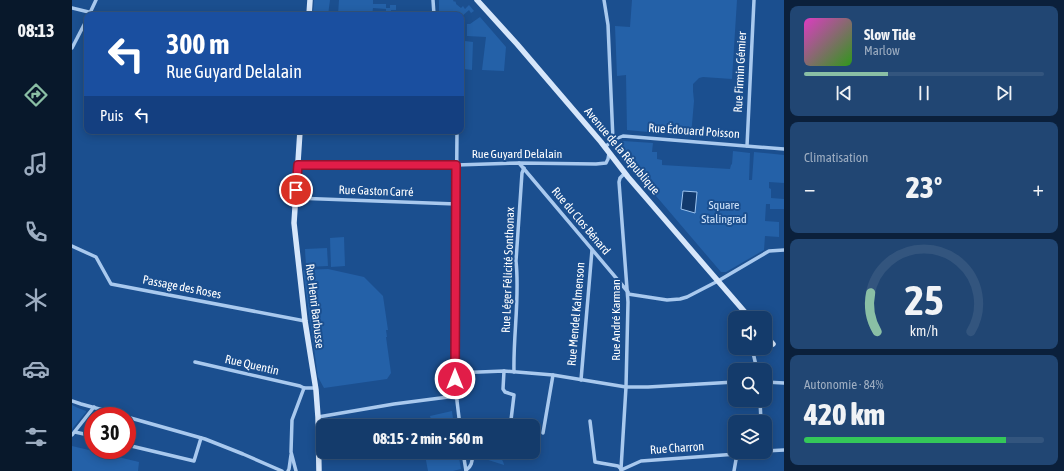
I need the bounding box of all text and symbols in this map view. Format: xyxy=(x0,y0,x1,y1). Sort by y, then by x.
text: 08:13 xyxy=(17,20,55,41)
text: Slow Tide xyxy=(864,26,916,43)
icon: left xyxy=(100,28,152,80)
text: 300 m xyxy=(166,28,229,60)
street label: Rue Firmin Gémier xyxy=(731,31,749,113)
text: Marlow xyxy=(864,43,900,58)
text: Rue Guyard Delalain xyxy=(166,61,302,82)
icon: directions xyxy=(22,81,50,109)
icon: previous xyxy=(833,82,855,104)
icon: pause xyxy=(913,82,935,104)
icon: next xyxy=(993,82,1015,104)
icon: left xyxy=(131,104,153,126)
street label: Avenue de la République xyxy=(581,105,663,197)
text: Puis xyxy=(100,107,123,124)
street label: Rue Édouard Poisson xyxy=(648,121,740,141)
street label: Rue Guyard Delalain xyxy=(472,147,562,161)
icon: music xyxy=(22,150,50,178)
text: Climatisation xyxy=(804,150,868,165)
text: 23° xyxy=(906,170,942,204)
pin xyxy=(279,173,313,207)
text: − xyxy=(804,175,815,201)
text: + xyxy=(1033,175,1044,201)
icon: arrive xyxy=(285,179,307,201)
street label: Rue Gaston Carré xyxy=(338,183,414,199)
street label: Rue du Clos Bénard xyxy=(549,184,613,258)
park label: Square Stalingrad xyxy=(701,198,747,226)
street label: Rue Léger Félicité Sonthonax xyxy=(499,207,517,333)
icon: phone xyxy=(22,218,50,246)
street label: Rue Mendel Kalmenson xyxy=(564,262,588,366)
street label: Rue Henri Barbusse xyxy=(303,263,327,349)
street label: Passage des Roses xyxy=(141,273,223,301)
text: 25 xyxy=(904,275,944,323)
street label: Rue André Karman xyxy=(609,279,623,361)
icon: climate xyxy=(22,286,50,314)
map controls xyxy=(728,311,772,459)
button: sound xyxy=(728,311,772,355)
text: km/h xyxy=(910,322,938,338)
street label: Rue Quentin xyxy=(224,352,280,378)
icon: car xyxy=(22,355,50,383)
position arrow xyxy=(434,358,476,400)
button: search xyxy=(728,363,772,407)
text: Autonomie · 84% xyxy=(804,377,884,392)
text: 420 km xyxy=(804,397,885,431)
speed limit sign: 30 xyxy=(84,407,136,459)
button: layers xyxy=(728,415,772,459)
icon: filters xyxy=(22,423,50,451)
text: 08:15 · 2 min · 560 m xyxy=(373,430,483,447)
street label: Rue Charron xyxy=(649,439,705,457)

